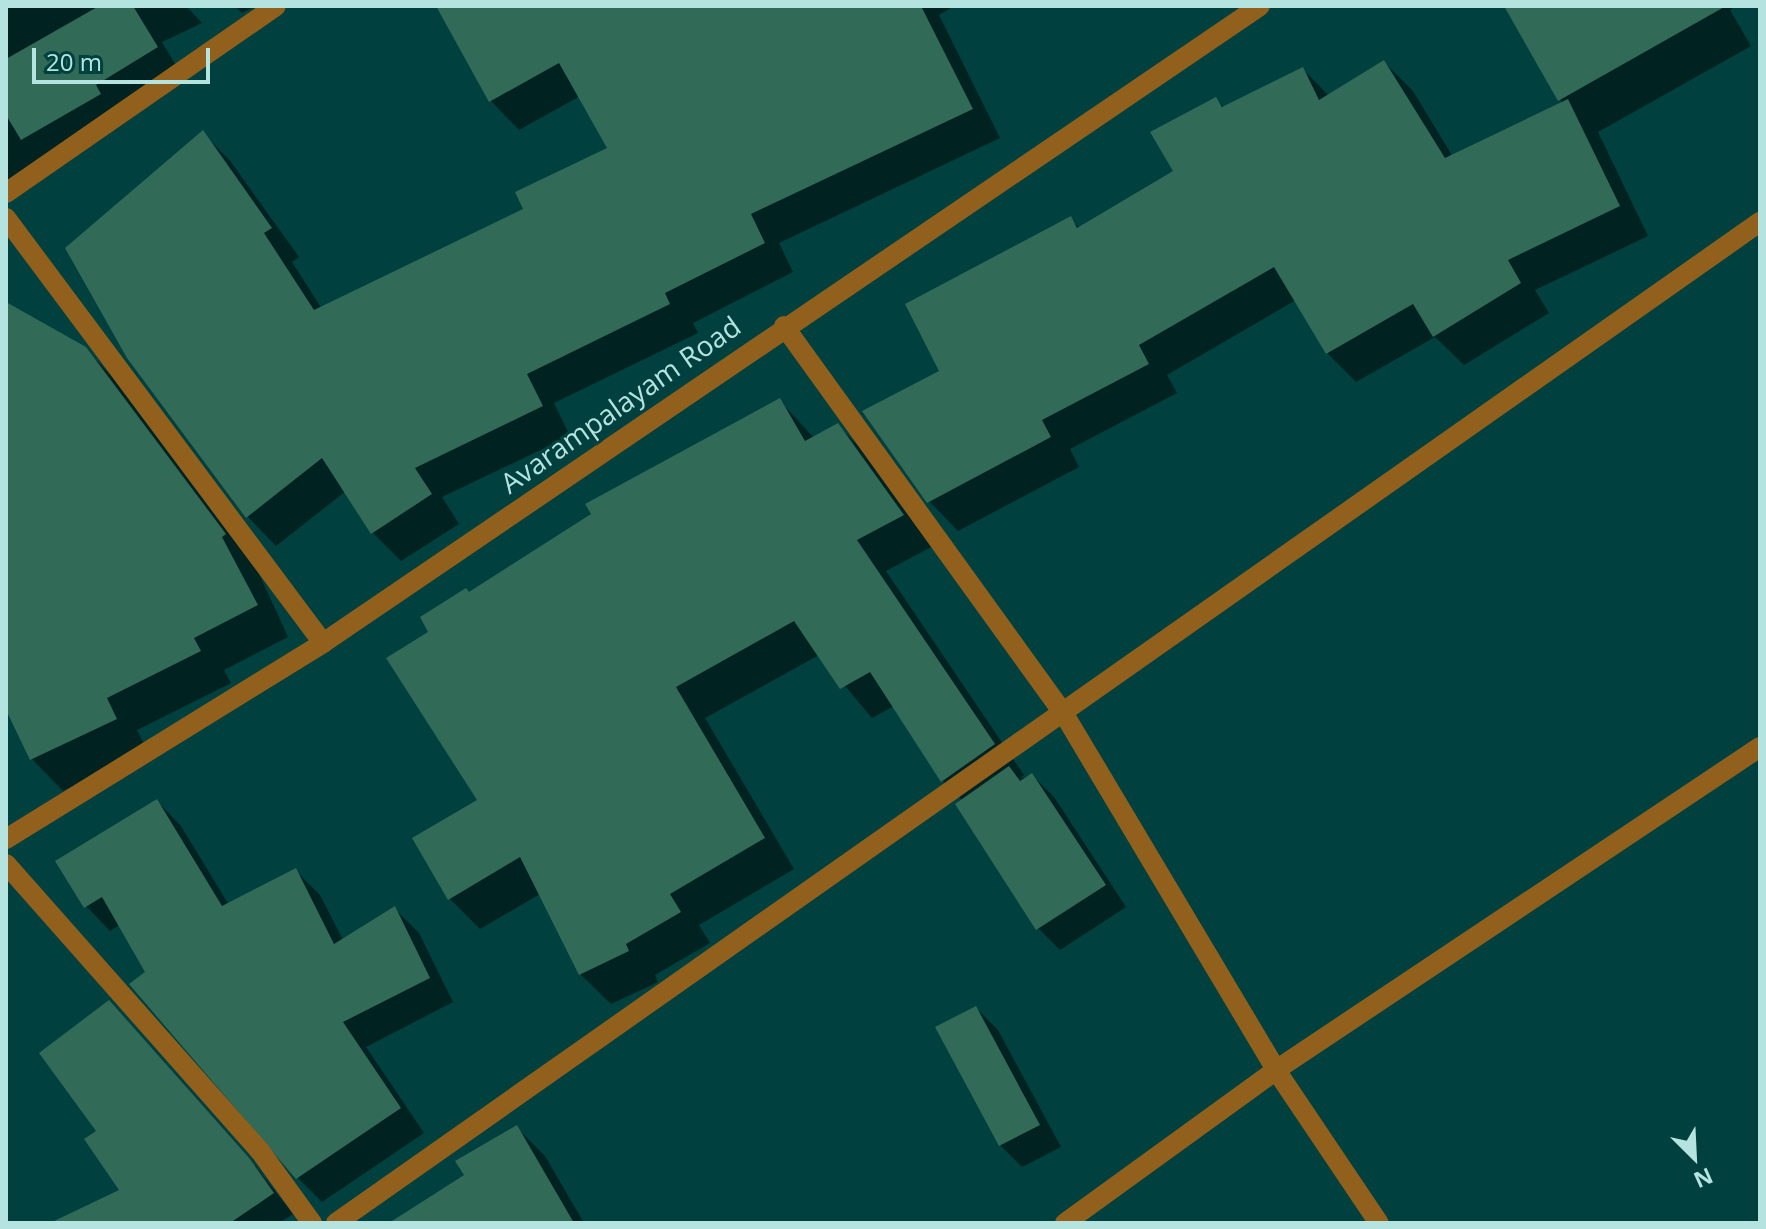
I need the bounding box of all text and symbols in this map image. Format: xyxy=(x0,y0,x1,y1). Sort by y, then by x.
scale bar xyxy=(36,32,214,82)
text: 20 m xyxy=(46,45,102,78)
street label: Avarampalayam Road xyxy=(494,308,746,500)
north arrow xyxy=(1654,1117,1734,1197)
text: N xyxy=(1689,1162,1718,1196)

